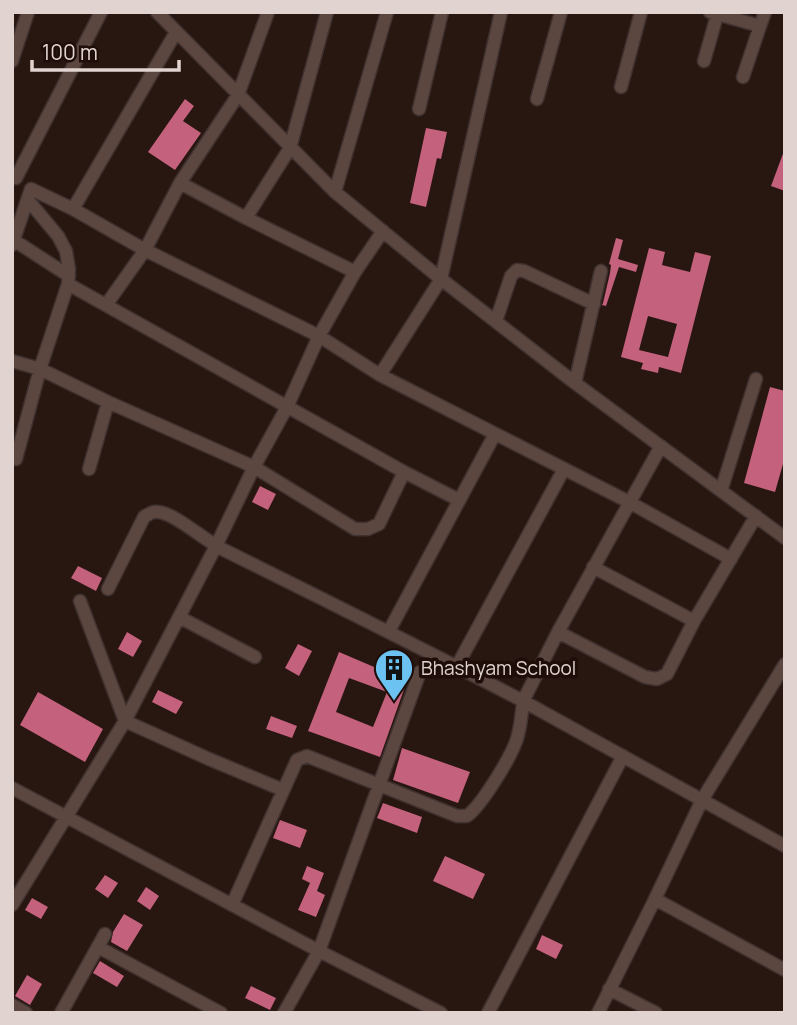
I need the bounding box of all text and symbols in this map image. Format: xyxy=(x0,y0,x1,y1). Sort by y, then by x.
scale bar xyxy=(32,28,178,72)
text: 100 m xyxy=(42,38,98,66)
building icon: Bhashyam School xyxy=(373,647,415,702)
place label: Bhashyam School xyxy=(421,655,576,681)

